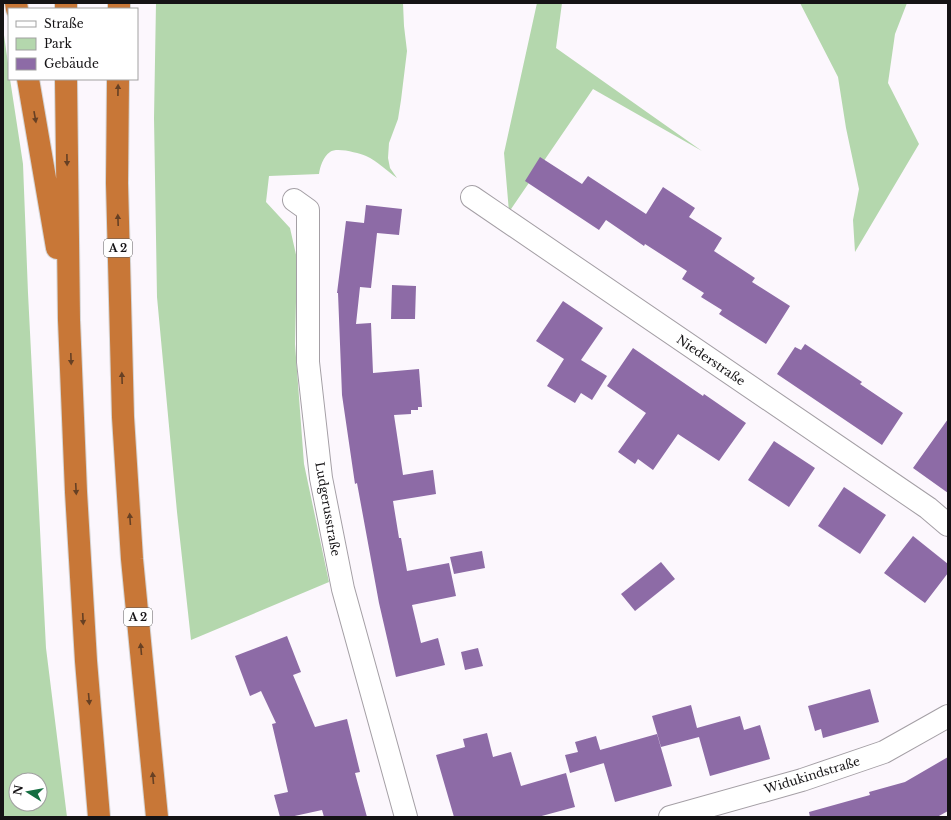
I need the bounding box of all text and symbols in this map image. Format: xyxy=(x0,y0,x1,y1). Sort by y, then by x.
legend xyxy=(8,8,138,80)
text: Straße xyxy=(44,16,84,31)
text: Park xyxy=(44,36,72,51)
text: Gebäude xyxy=(44,56,99,71)
one-way arrow xyxy=(115,83,121,96)
one-way arrow xyxy=(33,111,39,123)
one-way arrow xyxy=(64,154,70,167)
one-way arrow xyxy=(114,214,121,226)
road number: A 2 xyxy=(104,239,132,257)
street label: Niederstraße xyxy=(674,331,748,389)
one-way arrow xyxy=(67,353,74,365)
one-way arrow xyxy=(119,371,125,384)
street label: Ludgerusstraße xyxy=(312,461,344,557)
one-way arrow xyxy=(73,483,79,496)
one-way arrow xyxy=(126,513,133,525)
road number: A 2 xyxy=(124,608,152,626)
one-way arrow xyxy=(80,613,87,625)
one-way arrow xyxy=(138,643,144,655)
one-way arrow xyxy=(86,693,93,705)
street label: Widukindstraße xyxy=(761,753,862,797)
north arrow xyxy=(8,772,48,812)
one-way arrow xyxy=(150,772,157,784)
text: N xyxy=(10,783,26,797)

